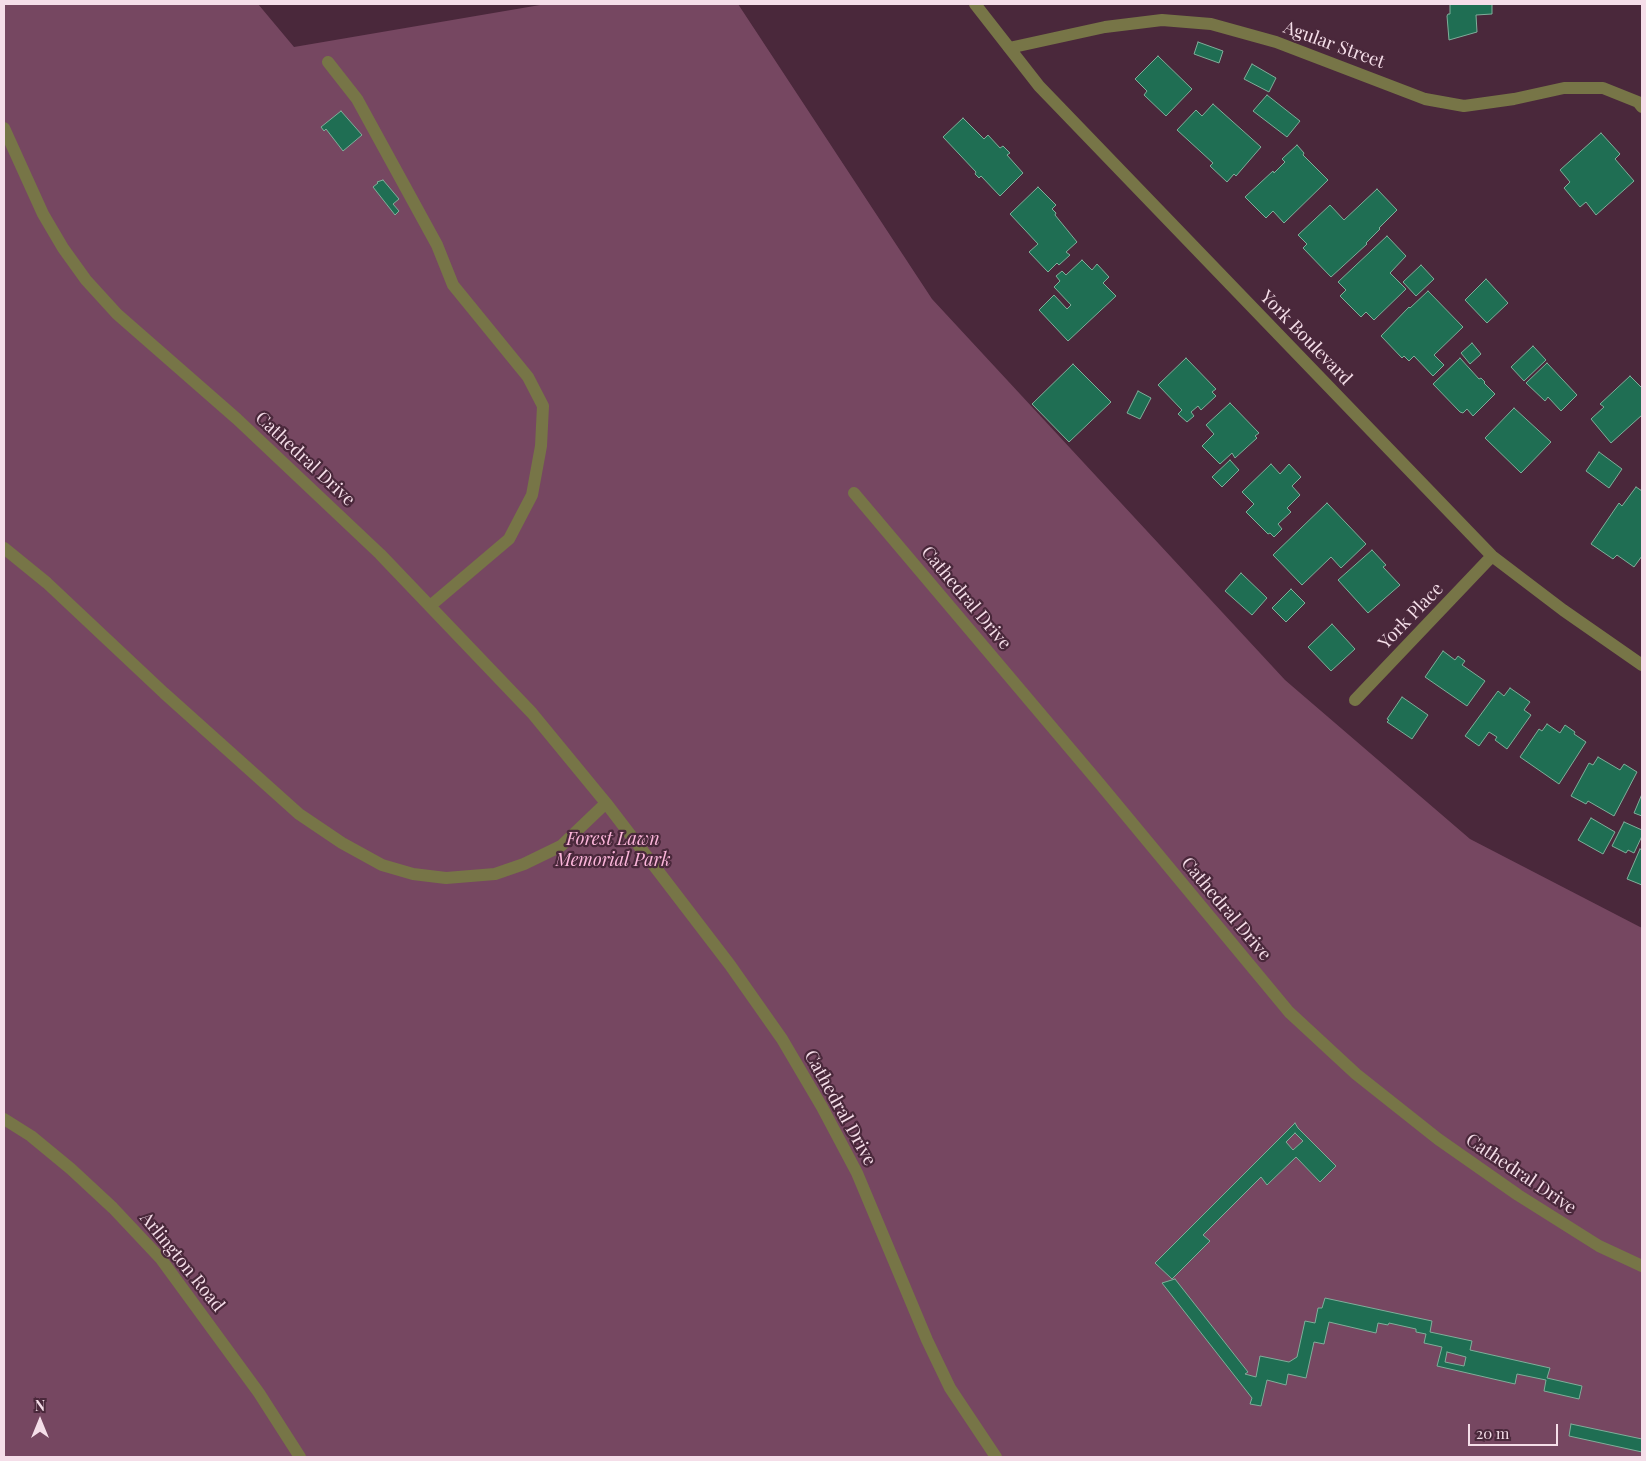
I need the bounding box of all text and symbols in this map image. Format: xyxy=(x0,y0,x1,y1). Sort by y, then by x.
street label: Agular Street xyxy=(1280,17,1388,73)
street label: York Boulevard xyxy=(1256,286,1356,390)
street label: Cathedral Drive xyxy=(251,407,359,511)
street label: Cathedral Drive xyxy=(916,542,1016,654)
street label: York Place xyxy=(1374,578,1448,654)
park label: Forest Lawn Memorial Park xyxy=(555,828,671,871)
street label: Cathedral Drive xyxy=(1176,853,1276,965)
street label: Cathedral Drive xyxy=(799,1047,881,1169)
street label: Cathedral Drive xyxy=(1462,1129,1580,1219)
street label: Arlington Road xyxy=(135,1208,229,1316)
north arrow xyxy=(15,1396,65,1446)
text: N xyxy=(35,1396,45,1415)
scale bar xyxy=(1471,1414,1561,1446)
text: 20 m xyxy=(1476,1423,1509,1443)

